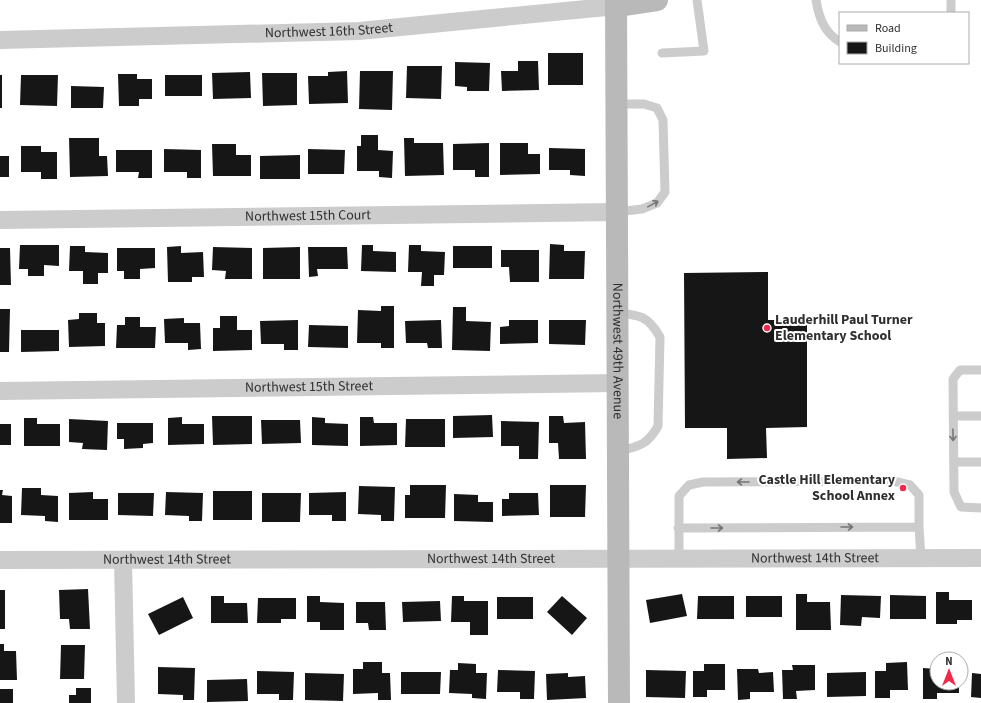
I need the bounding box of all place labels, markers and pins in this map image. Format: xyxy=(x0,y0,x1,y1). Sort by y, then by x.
place label: Lauderhill Paul Turner Elementary School xyxy=(775,310,913,346)
marker: Lauderhill Paul Turner Elementary School xyxy=(762,323,772,333)
place label: Castle Hill Elementary School Annex xyxy=(758,470,896,506)
marker: Castle Hill Elementary School Annex xyxy=(898,483,908,493)

